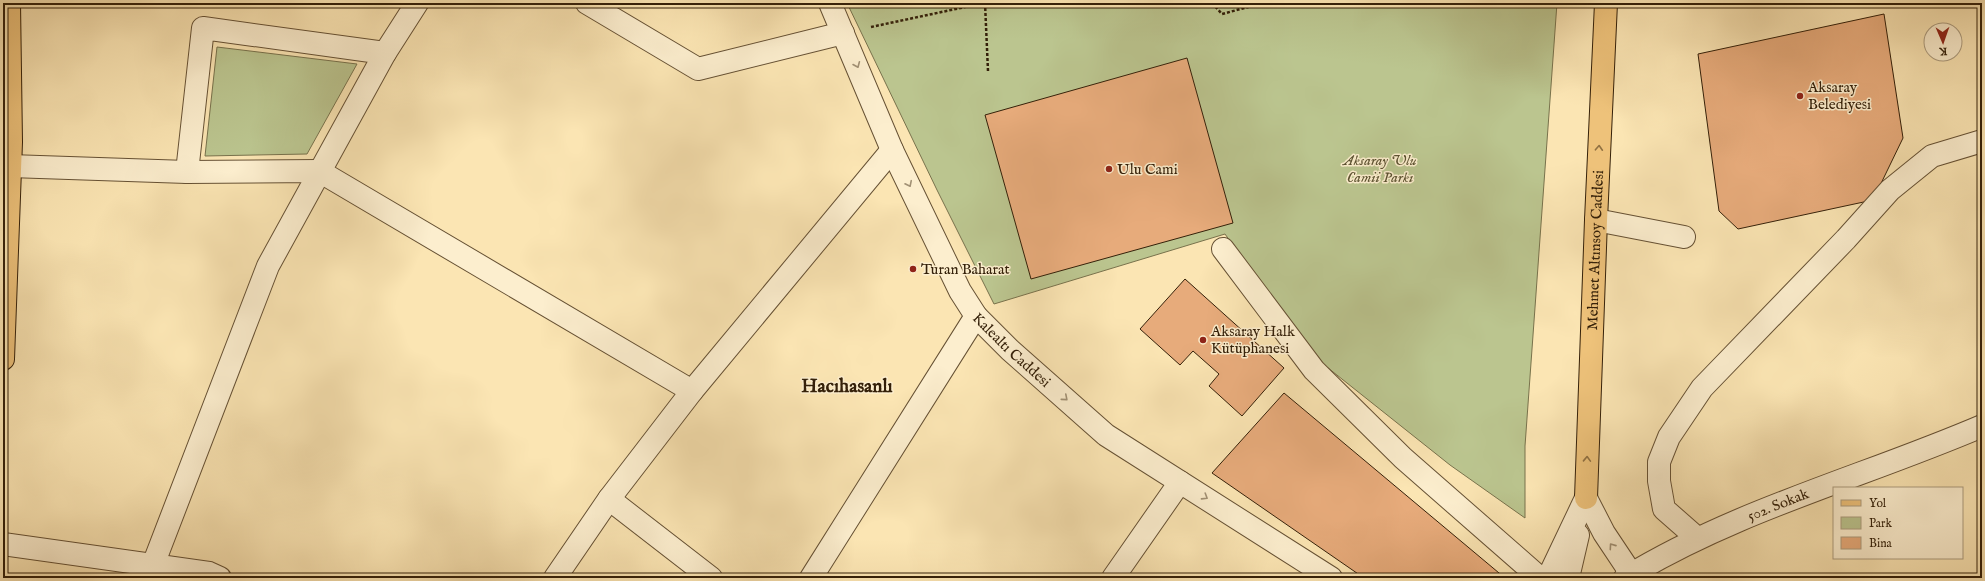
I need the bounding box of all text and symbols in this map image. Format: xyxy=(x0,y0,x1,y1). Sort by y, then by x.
north arrow xyxy=(1923,22,1963,62)
text: K xyxy=(1938,44,1948,58)
one-way arrow xyxy=(852,61,860,68)
place label: Aksaray Belediyesi xyxy=(1807,78,1871,114)
marker: Aksaray Belediyesi xyxy=(1795,91,1805,101)
one-way arrow xyxy=(1595,145,1603,151)
park label: Aksaray Ulu Camii Parkı xyxy=(1341,151,1417,187)
place label: Ulu Cami xyxy=(1117,160,1178,179)
marker: Ulu Cami xyxy=(1104,164,1114,174)
street label: Mehmet Altınsoy Caddesi xyxy=(1583,170,1608,331)
one-way arrow xyxy=(904,179,912,187)
place label: Turan Baharat xyxy=(921,260,1010,279)
marker: Turan Baharat xyxy=(908,264,918,274)
street label: Kalealtı Caddesi xyxy=(968,308,1055,391)
place label: Aksaray Halk Kütüphanesi xyxy=(1210,322,1296,358)
marker: Aksaray Halk Kütüphanesi xyxy=(1198,335,1208,345)
district label: Hacıhasanlı xyxy=(801,375,893,399)
one-way arrow xyxy=(1060,394,1068,401)
one-way arrow xyxy=(1583,456,1592,462)
street label: 502. Sokak xyxy=(1744,484,1812,525)
legend xyxy=(1833,487,1963,559)
one-way arrow xyxy=(1201,493,1208,500)
text: Yol xyxy=(1869,496,1887,511)
text: Park xyxy=(1869,516,1892,531)
text: Bina xyxy=(1869,536,1893,551)
one-way arrow xyxy=(1609,543,1617,550)

